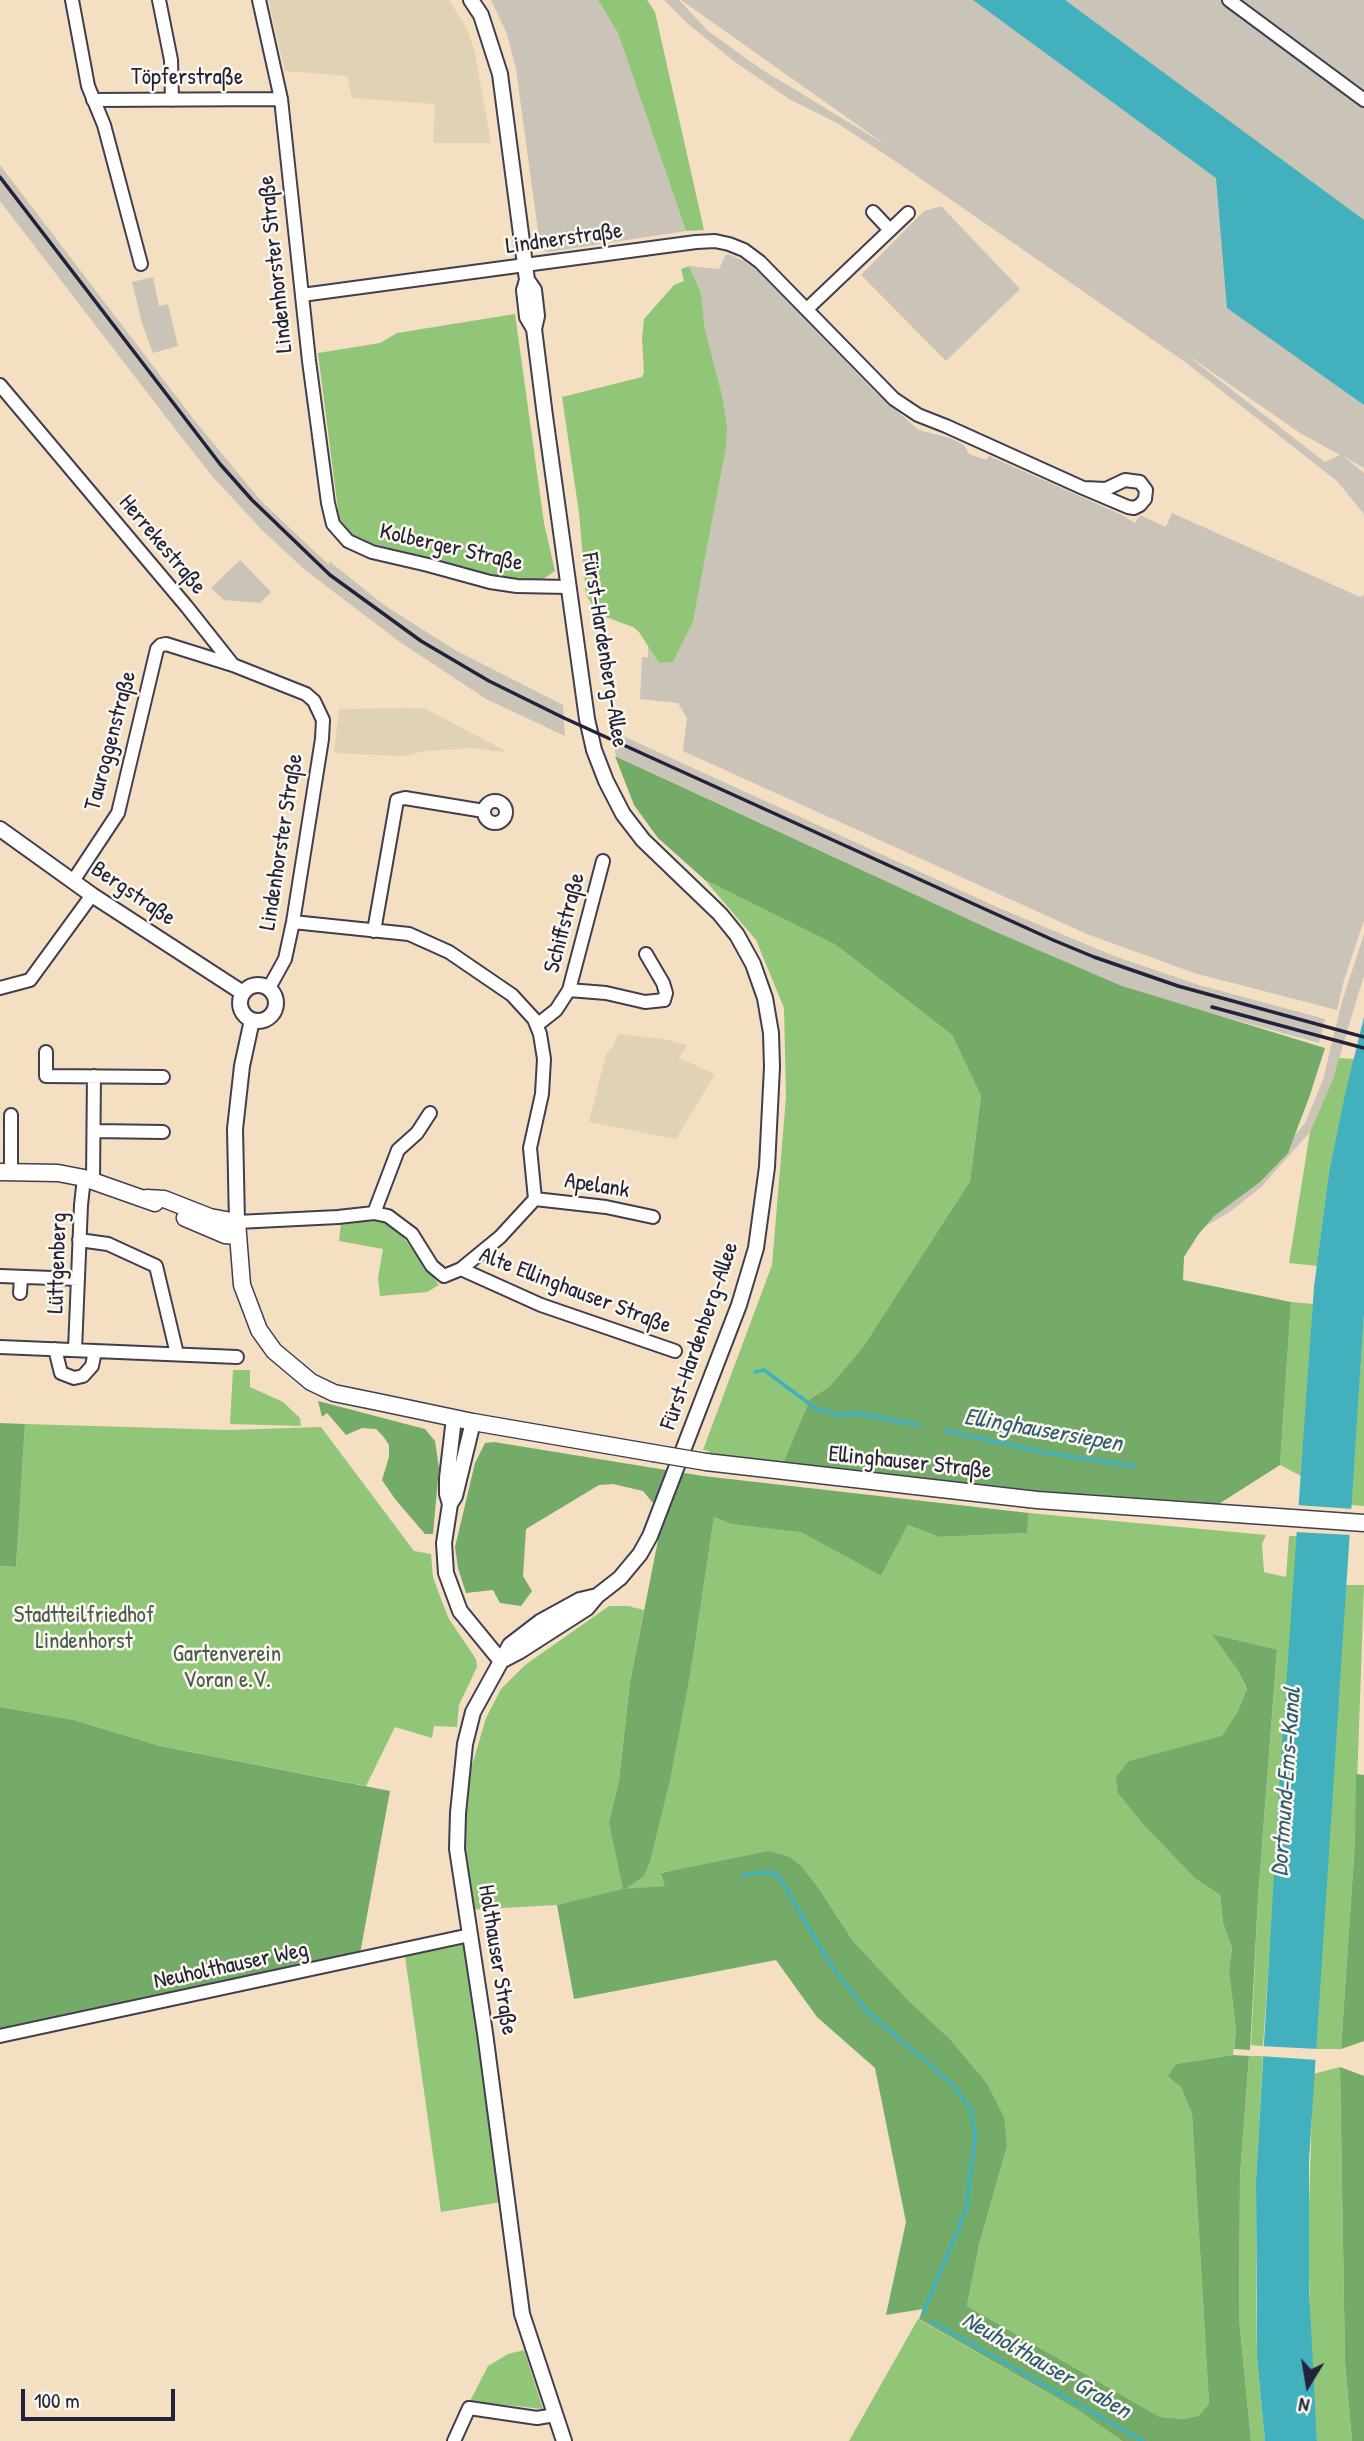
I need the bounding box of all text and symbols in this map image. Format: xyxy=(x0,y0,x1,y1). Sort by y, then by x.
street label: Töpferstraße xyxy=(131,64,243,92)
street label: Lindenhorster Straße xyxy=(253,174,299,354)
street label: Lindnerstraße xyxy=(504,217,624,261)
street label: Herrekestraße xyxy=(112,490,212,600)
street label: Kolberger Straße xyxy=(377,518,525,578)
street label: Fürst-Hardenberg-Allee xyxy=(575,551,633,749)
street label: Tauroggenstraße xyxy=(79,668,143,814)
street label: Lindenhorster Straße xyxy=(254,752,310,932)
street label: Bergstraße xyxy=(86,856,180,932)
street label: Schiffstraße xyxy=(538,870,592,976)
street label: Apelank xyxy=(563,1167,631,1205)
street label: Lüttgenberg xyxy=(42,1212,74,1314)
street label: Fürst-Hardenberg-Allee xyxy=(655,1239,745,1433)
street label: Alte Ellinghauser Straße xyxy=(475,1242,675,1340)
water label: Ellinghausersiepen xyxy=(962,1403,1124,1459)
street label: Ellinghauser Straße xyxy=(827,1441,993,1485)
park label: Stadtteilfriedhof Lindenhorst xyxy=(14,1602,154,1656)
park label: Gartenverein Voran e.V. xyxy=(173,1641,281,1695)
water label: Dortmund-Ems-Kanal xyxy=(1266,1687,1308,1877)
street label: Holthauser Straße xyxy=(472,1883,522,2037)
street label: Neuholthauser Weg xyxy=(151,1936,311,1996)
water label: Neuholthauser Graben xyxy=(957,2306,1135,2426)
north arrow xyxy=(1273,2350,1343,2420)
scale bar xyxy=(24,2374,178,2418)
text: 100 m xyxy=(34,2386,80,2415)
text: N xyxy=(1297,2392,1311,2419)

